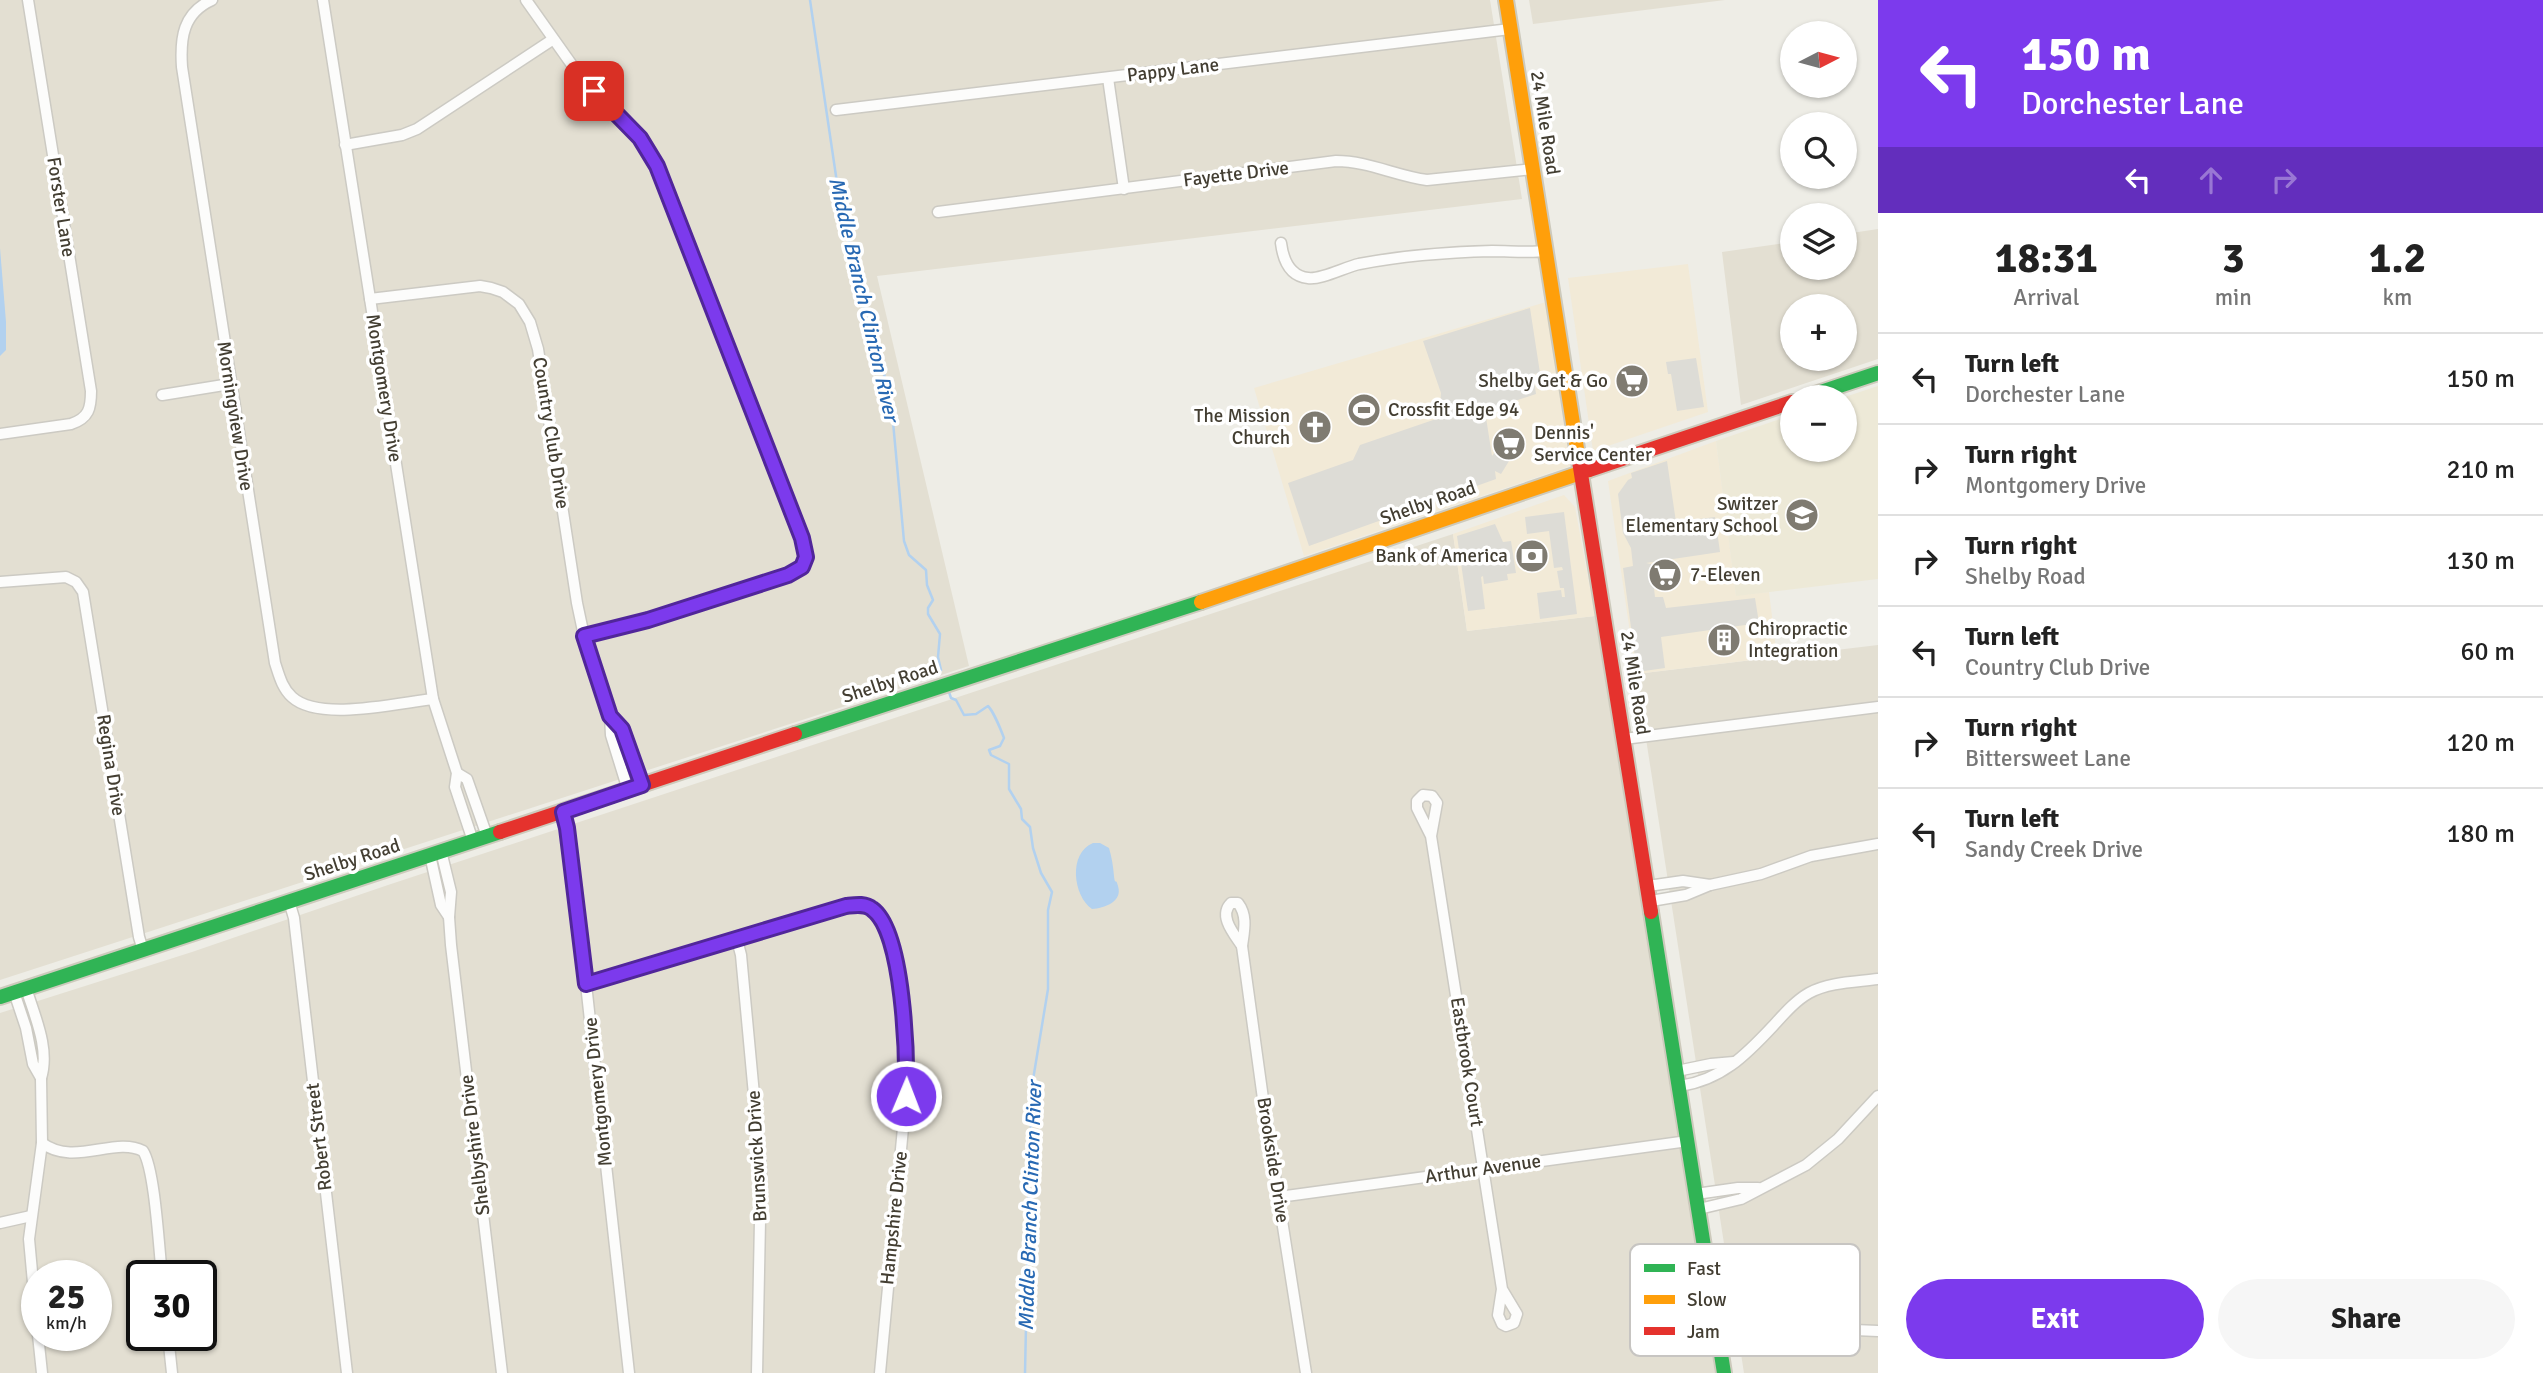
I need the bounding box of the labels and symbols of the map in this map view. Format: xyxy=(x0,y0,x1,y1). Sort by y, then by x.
north arrow xyxy=(1780,21,1857,98)
street label: Pappy Lane xyxy=(1126,52,1220,88)
pin xyxy=(564,61,624,121)
street label: 24 Mile Road xyxy=(1525,69,1565,177)
street label: Forster Lane xyxy=(41,155,81,259)
street label: Fayette Drive xyxy=(1182,156,1290,192)
water label: Middle Branch Clinton River xyxy=(823,174,905,427)
street label: Montgomery Drive xyxy=(360,312,408,464)
street label: Morningview Drive xyxy=(211,339,259,493)
street label: Country Club Drive xyxy=(527,356,575,510)
supermarket icon: Shelby Get & Go xyxy=(1613,362,1651,400)
place label: Shelby Get & Go xyxy=(1478,369,1608,393)
sports icon: Crossfit Edge 94 xyxy=(1345,391,1383,429)
place label: Crossfit Edge 94 xyxy=(1388,398,1519,422)
place label: The Mission Church xyxy=(1194,404,1290,450)
church icon: The Mission Church xyxy=(1296,408,1334,446)
place label: Dennis' Service Center xyxy=(1534,421,1652,467)
supermarket icon: Dennis' Service Center xyxy=(1490,425,1528,463)
street label: Shelby Road xyxy=(1377,475,1479,531)
place label: Switzer Elementary School xyxy=(1625,492,1778,538)
school or university icon: Switzer Elementary School xyxy=(1783,496,1821,534)
bank icon: Bank of America xyxy=(1513,537,1551,575)
place label: Bank of America xyxy=(1375,544,1508,568)
supermarket icon: 7-Eleven xyxy=(1646,556,1684,594)
place label: 7-Eleven xyxy=(1690,563,1761,587)
place label: Chiropractic Integration xyxy=(1748,617,1848,663)
building icon: Chiropractic Integration xyxy=(1705,621,1743,659)
street label: 24 Mile Road xyxy=(1615,629,1655,737)
street label: Shelby Road xyxy=(839,655,941,709)
street label: Regina Drive xyxy=(91,713,131,817)
street label: Shelby Road xyxy=(301,833,403,887)
street label: Eastbrook Court xyxy=(1445,995,1489,1129)
street label: Montgomery Drive xyxy=(578,1016,618,1168)
position arrow xyxy=(869,1059,943,1133)
street label: Shelbyshire Drive xyxy=(454,1073,496,1217)
water label: Middle Branch Clinton River xyxy=(1013,1078,1047,1331)
street label: Robert Street xyxy=(300,1081,338,1192)
street label: Brunswick Drive xyxy=(742,1090,772,1222)
street label: Brookside Drive xyxy=(1251,1095,1295,1225)
street label: Arthur Avenue xyxy=(1423,1149,1543,1189)
street label: Hampshire Drive xyxy=(875,1150,913,1286)
legend xyxy=(1630,1244,1860,1356)
text: Fast xyxy=(1687,1257,1721,1281)
speed limit sign: 30 xyxy=(126,1260,217,1351)
text: Slow xyxy=(1687,1288,1727,1312)
text: Jam xyxy=(1687,1320,1720,1344)

